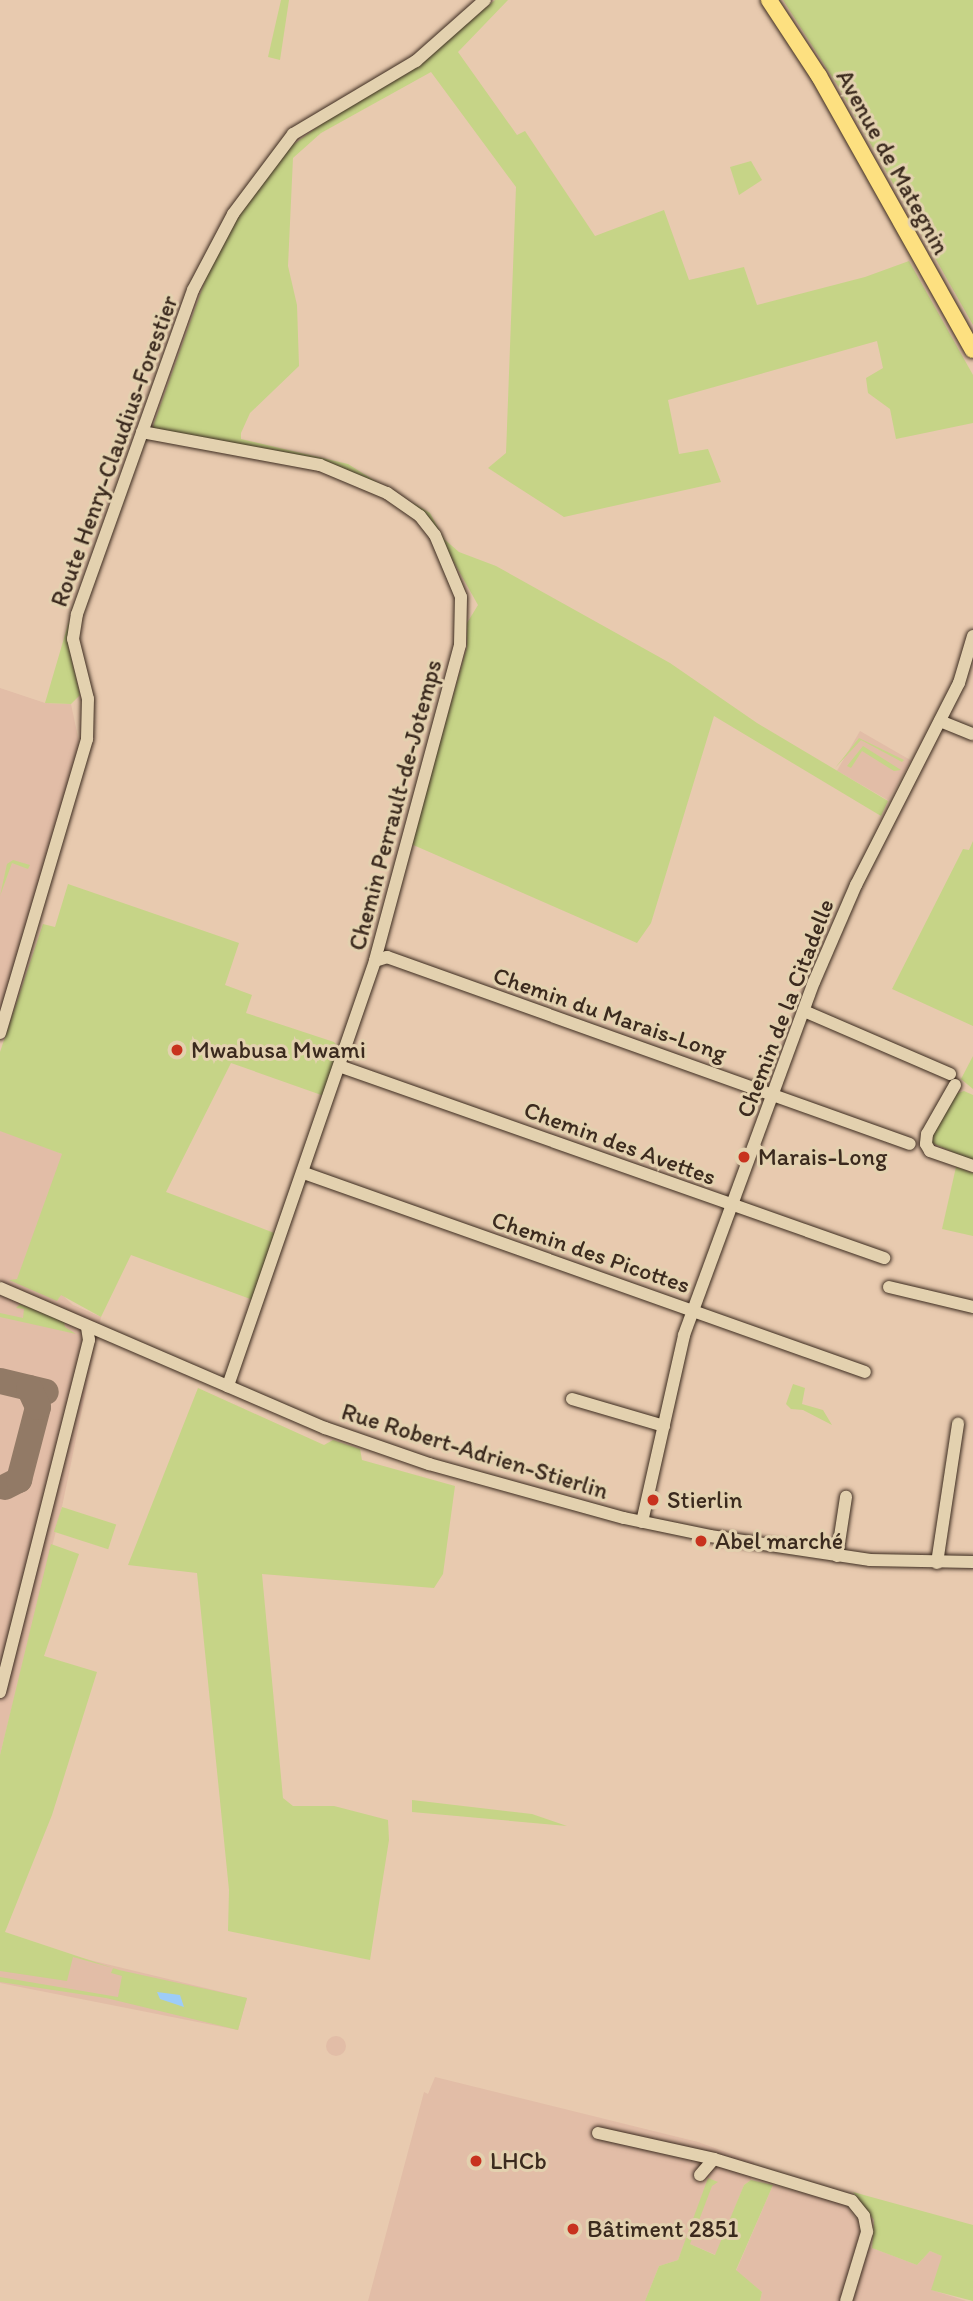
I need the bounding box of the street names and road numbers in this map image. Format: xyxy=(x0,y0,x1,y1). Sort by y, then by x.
street label: Avenue de Mategnin xyxy=(830,64,956,260)
street label: Route Henry-Claudius-Forestier xyxy=(44,291,184,611)
street label: Chemin Perrault-de-Jotemps xyxy=(342,657,448,953)
street label: Chemin de la Citadelle xyxy=(730,895,840,1121)
street label: Chemin du Marais-Long xyxy=(489,960,731,1068)
street label: Chemin des Avettes xyxy=(520,1095,720,1191)
street label: Chemin des Picottes xyxy=(488,1205,694,1299)
street label: Rue Robert-Adrien-Stierlin xyxy=(338,1397,612,1505)

